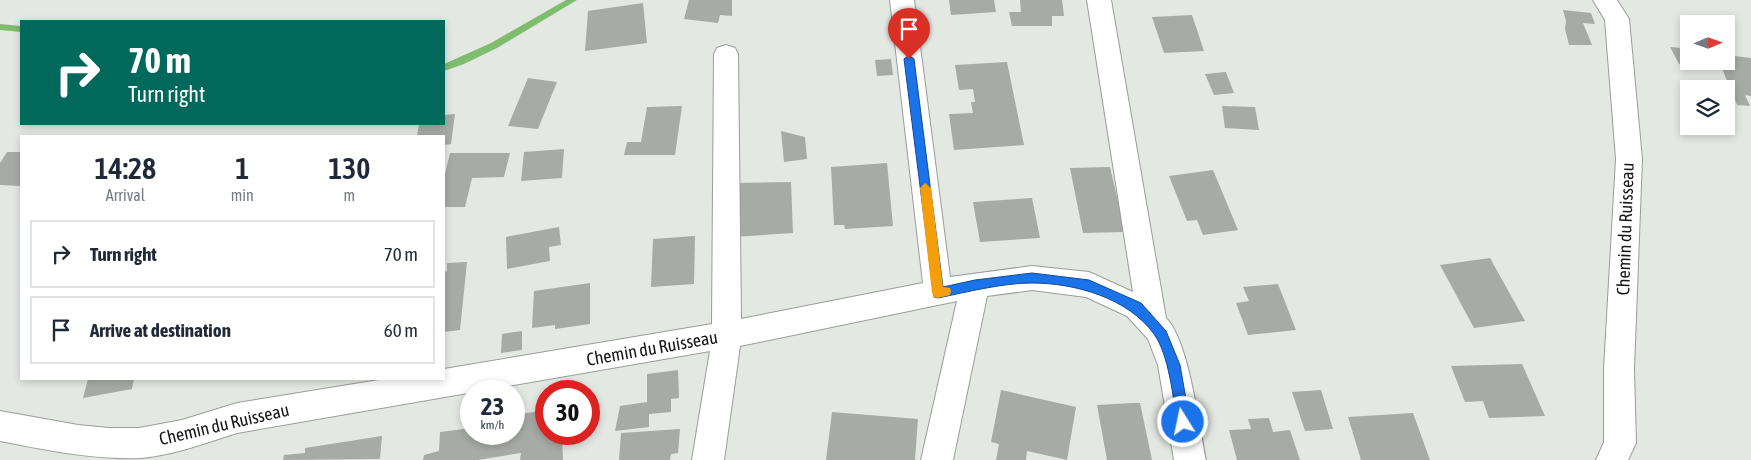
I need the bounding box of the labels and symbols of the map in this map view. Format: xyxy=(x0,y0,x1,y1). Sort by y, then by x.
pin xyxy=(888,8,930,59)
north arrow xyxy=(1680,15,1735,70)
street label: Chemin du Ruisseau xyxy=(1612,162,1638,296)
street label: Chemin du Ruisseau xyxy=(585,326,719,370)
speed limit sign: 30 xyxy=(535,380,600,445)
position arrow xyxy=(1156,395,1208,447)
street label: Chemin du Ruisseau xyxy=(157,399,291,449)

